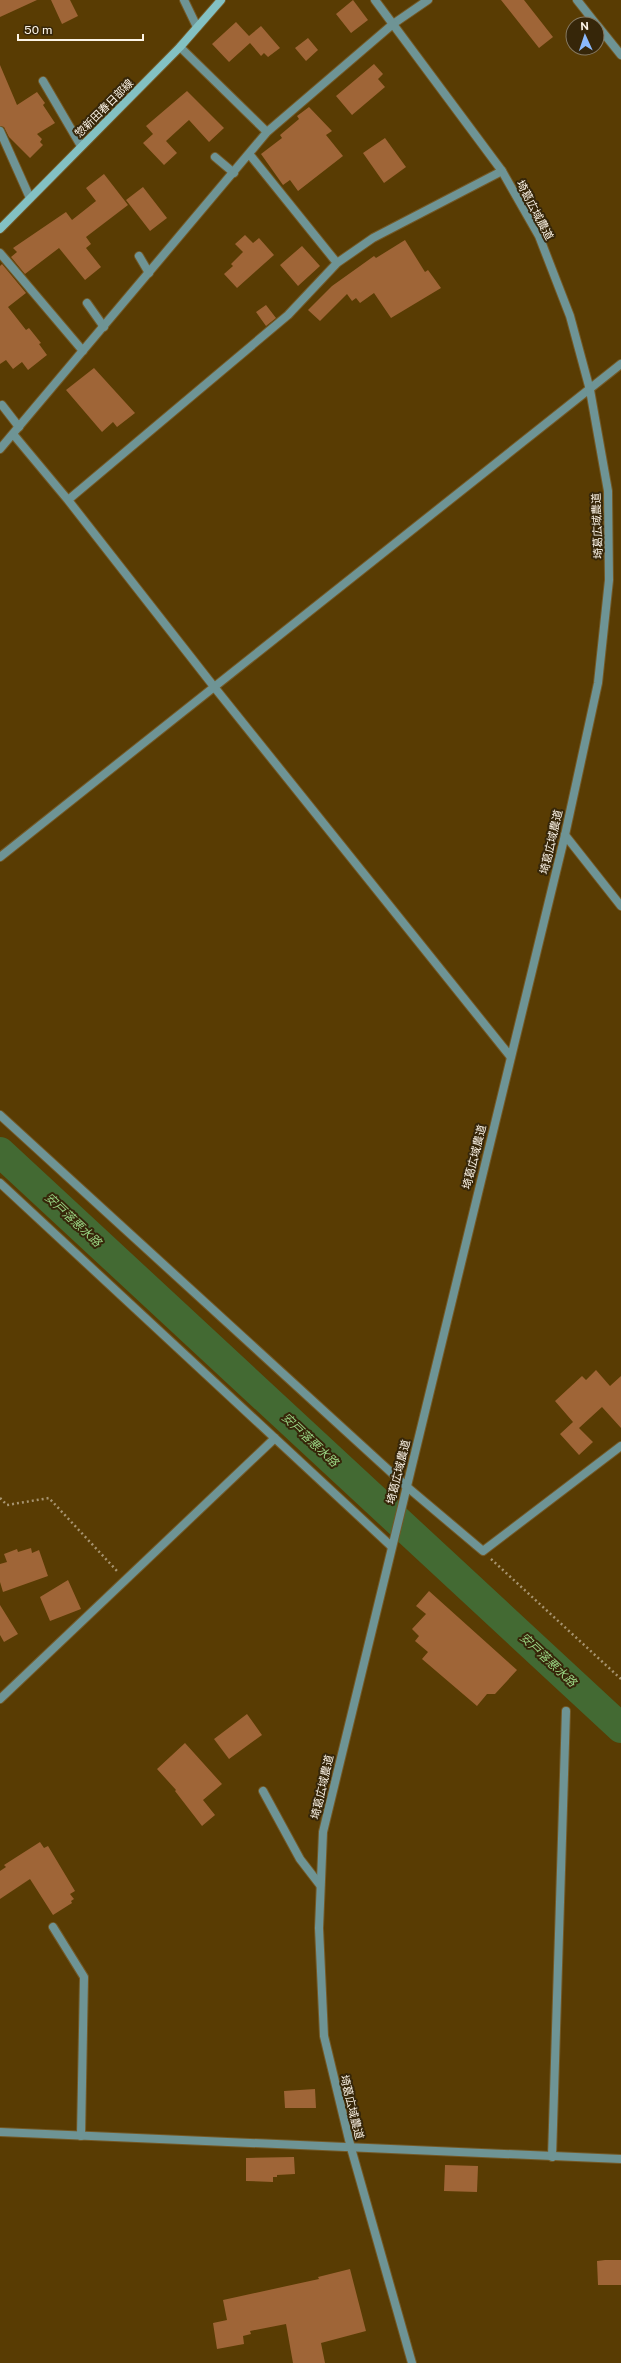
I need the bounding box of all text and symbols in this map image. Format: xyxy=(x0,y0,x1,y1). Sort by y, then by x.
scale bar xyxy=(18,16,143,42)
north arrow xyxy=(565,16,605,56)
text: N xyxy=(580,20,589,32)
text: 50 m xyxy=(24,23,52,37)
street label: 惣新田春日部線 xyxy=(73,77,135,139)
street label: 埼葛広域農道 xyxy=(514,178,556,242)
street label: 埼葛広域農道 xyxy=(590,493,604,559)
street label: 埼葛広域農道 xyxy=(538,808,564,876)
street label: 埼葛広域農道 xyxy=(460,1124,488,1190)
water label: 安戸落悪水路 xyxy=(42,1190,105,1250)
water label: 安戸落悪水路 xyxy=(279,1410,342,1470)
street label: 埼葛広域農道 xyxy=(384,1439,412,1505)
water label: 安戸落悪水路 xyxy=(517,1630,580,1690)
street label: 埼葛広域農道 xyxy=(309,1753,335,1821)
street label: 埼葛広域農道 xyxy=(338,2074,366,2140)

